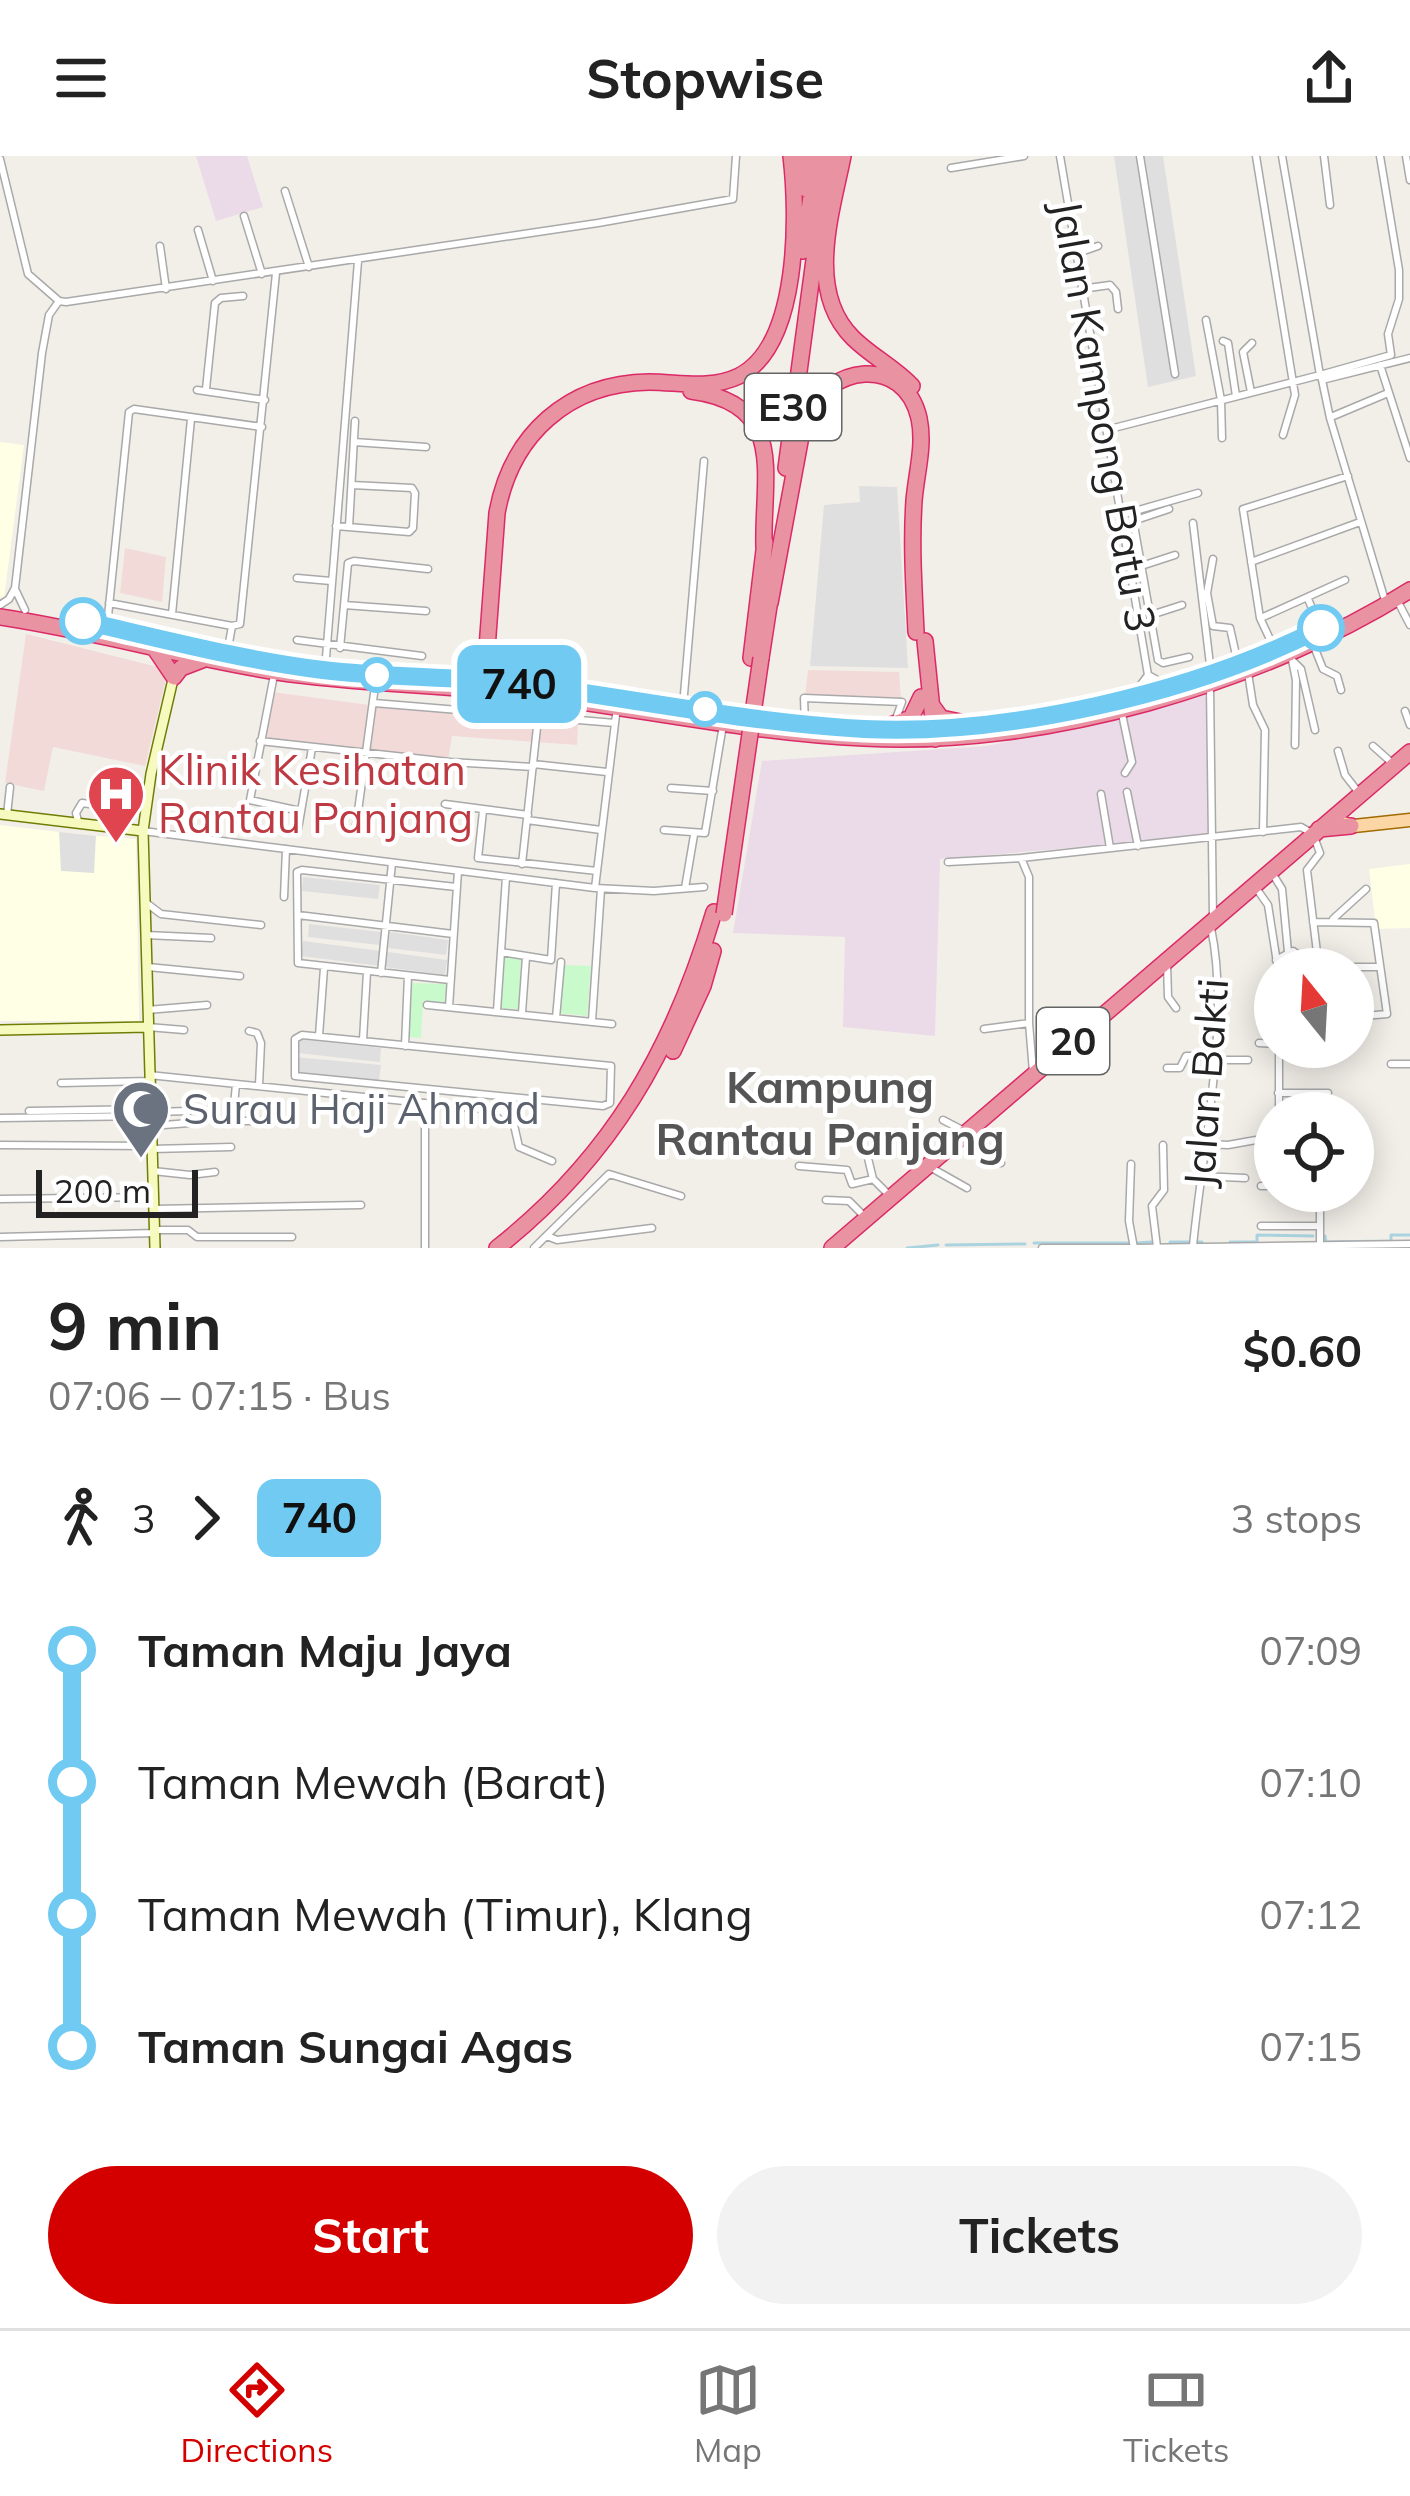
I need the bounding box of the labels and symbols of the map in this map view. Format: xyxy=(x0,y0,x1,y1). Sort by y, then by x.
street label: Jalan Kampong Batu 3 xyxy=(1040,196,1169,636)
road number: E30 xyxy=(745,374,841,440)
unlabelled marker xyxy=(61,599,105,643)
unlabelled marker xyxy=(1299,606,1343,650)
line badge: 740 xyxy=(450,645,588,723)
unlabelled marker xyxy=(361,659,393,691)
unlabelled marker xyxy=(689,693,721,725)
place label: Klinik Kesihatan Rantau Panjang xyxy=(158,743,473,844)
hospital icon: Klinik Kesihatan Rantau Panjang xyxy=(85,763,147,845)
north arrow xyxy=(1254,948,1374,1068)
street label: Jalan Bakti xyxy=(1172,977,1239,1189)
road number: 20 xyxy=(1037,1008,1109,1074)
district label: Kampung Rantau Panjang xyxy=(655,1058,1005,1166)
mosque icon: Surau Haji Ahmad xyxy=(110,1078,172,1160)
place label: Surau Haji Ahmad xyxy=(183,1082,540,1135)
scale bar xyxy=(36,1164,198,1217)

